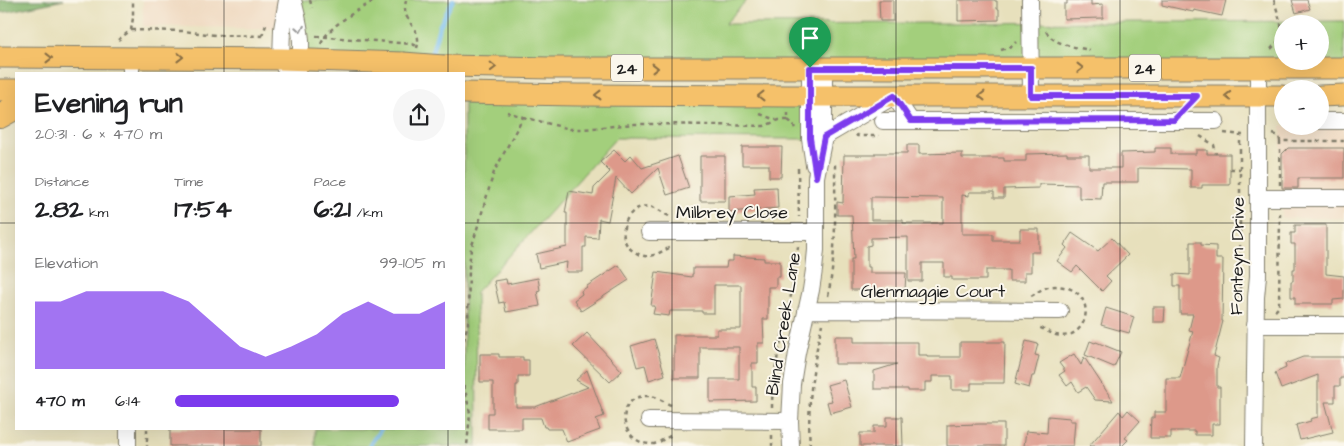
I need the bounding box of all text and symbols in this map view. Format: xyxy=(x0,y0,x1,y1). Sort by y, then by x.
map controls xyxy=(1274,15,1329,135)
button: + xyxy=(1274,15,1329,70)
pin xyxy=(789,17,831,68)
icon: arrive xyxy=(796,24,824,52)
one-way arrow xyxy=(294,25,304,34)
one-way arrow xyxy=(176,52,184,63)
one-way arrow xyxy=(45,53,53,63)
road number: 24 xyxy=(611,54,643,82)
road number: 24 xyxy=(1129,54,1161,82)
one-way arrow xyxy=(489,62,497,72)
one-way arrow xyxy=(1076,62,1084,73)
one-way arrow xyxy=(652,63,659,73)
button: − xyxy=(1274,80,1329,135)
text: Evening run xyxy=(35,84,183,123)
button: share xyxy=(393,89,445,141)
one-way arrow xyxy=(594,90,602,100)
one-way arrow xyxy=(757,91,764,101)
one-way arrow xyxy=(978,91,986,101)
one-way arrow xyxy=(1224,91,1232,101)
text: 20:31 · 6 × 470 m xyxy=(35,123,162,145)
text: Distance xyxy=(35,172,89,192)
text: Time xyxy=(174,172,204,192)
text: Pace xyxy=(314,172,346,192)
text: 2.82 xyxy=(35,192,83,227)
text: 17:54 xyxy=(174,192,232,227)
text: 6:21 xyxy=(314,192,351,227)
street label: Fonteyn Drive xyxy=(1224,196,1252,315)
street label: Milbrey Close xyxy=(676,200,788,226)
text: km xyxy=(83,203,108,223)
text: /km xyxy=(351,203,383,223)
street label: Blind Creek Lane xyxy=(760,250,807,397)
text: Elevation xyxy=(35,252,98,274)
text: 99–105 m xyxy=(379,252,445,274)
street label: Glenmaggie Court xyxy=(861,279,1006,305)
text: 470 m xyxy=(35,390,85,412)
text: 6:14 xyxy=(115,390,141,412)

